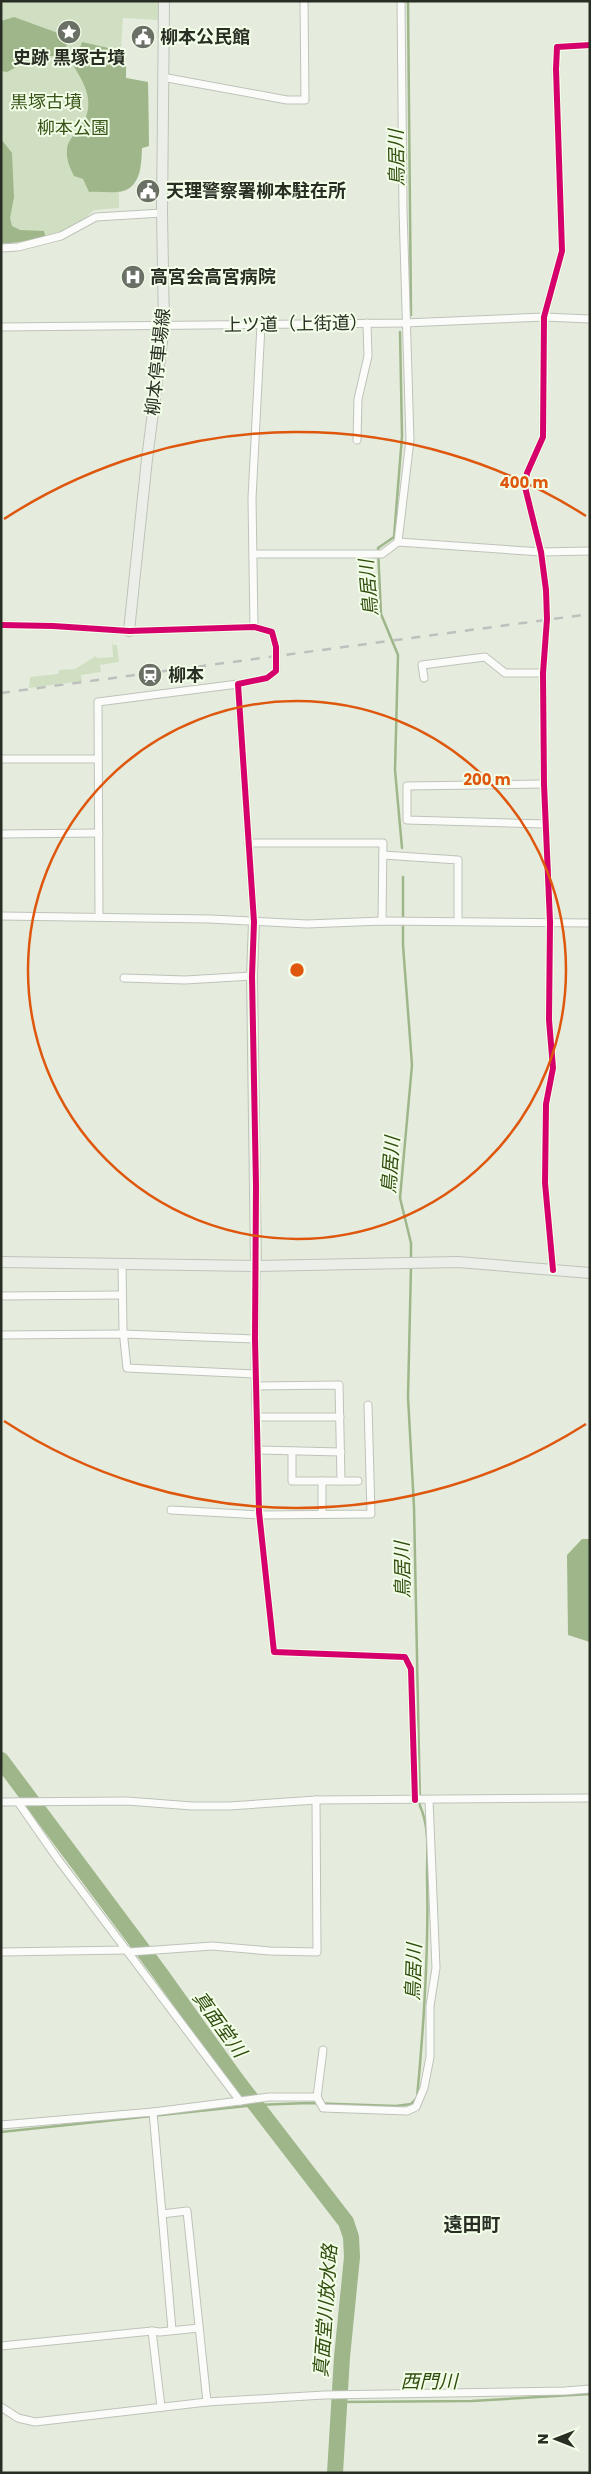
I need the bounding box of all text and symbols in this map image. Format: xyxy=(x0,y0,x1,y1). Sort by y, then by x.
place icon: 史跡 黒塚古墳 xyxy=(56,19,82,45)
public building icon: 柳本公民館 xyxy=(130,24,156,50)
place label: 柳本公民館 xyxy=(160,24,250,49)
place label: 史跡 黒塚古墳 xyxy=(13,45,125,70)
park label: 黒塚古墳 xyxy=(10,89,82,114)
park label: 柳本公園 xyxy=(37,115,109,140)
water label: 鳥居川 xyxy=(382,127,410,187)
public building icon: 天理警察署柳本駐在所 xyxy=(135,178,161,204)
place label: 天理警察署柳本駐在所 xyxy=(166,178,346,203)
hospital icon: 高宮会高宮病院 xyxy=(120,264,146,290)
place label: 高宮会高宮病院 xyxy=(150,264,276,289)
street label: 柳本停車場線 xyxy=(139,307,176,417)
street label: 上ツ道（上街道） xyxy=(224,310,368,337)
text: 400 m xyxy=(500,472,549,493)
water label: 鳥居川 xyxy=(352,556,384,618)
station icon: 柳本 xyxy=(137,662,163,688)
place label: 柳本 xyxy=(168,662,204,687)
text: 200 m xyxy=(463,769,511,790)
centre of rings xyxy=(288,961,306,979)
water label: 鳥居川 xyxy=(375,1134,406,1194)
water label: 鳥居川 xyxy=(388,1539,416,1599)
water label: 鳥居川 xyxy=(399,1941,428,2001)
water label: 真面堂川 xyxy=(186,1986,254,2065)
district label: 遠田町 xyxy=(443,2211,501,2238)
water label: 真面堂川放水路 xyxy=(307,2242,344,2378)
water label: 西門川 xyxy=(400,2368,459,2395)
north arrow xyxy=(531,2414,581,2464)
text: N xyxy=(533,2434,553,2444)

